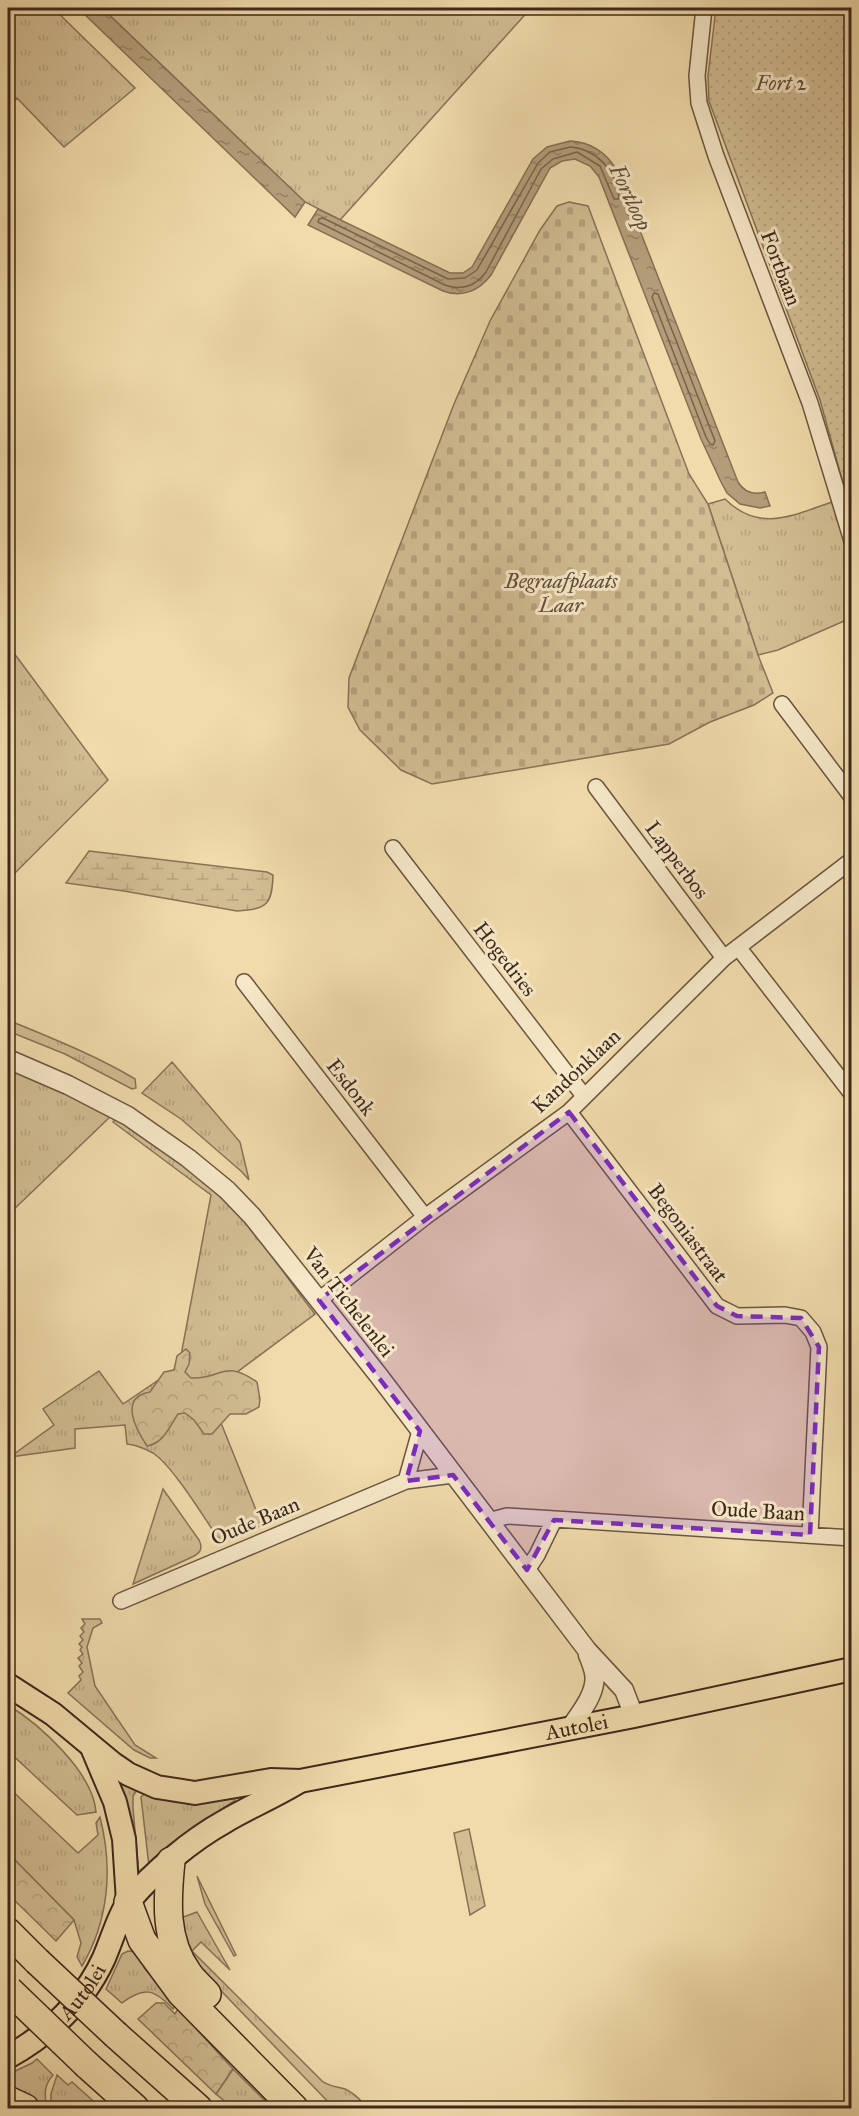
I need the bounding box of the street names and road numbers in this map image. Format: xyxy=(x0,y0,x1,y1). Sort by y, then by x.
street label: Fortbaan xyxy=(755,227,807,309)
street label: Lapperbos xyxy=(639,816,715,904)
street label: Hogedries xyxy=(468,916,542,1002)
street label: Kandonklaan xyxy=(526,1023,626,1119)
street label: Esdonk xyxy=(321,1053,381,1121)
street label: Begoniastraat xyxy=(642,1178,734,1288)
street label: Van Tichelenlei xyxy=(297,1241,400,1363)
street label: Oude Baan xyxy=(207,1491,303,1551)
street label: Oude Baan xyxy=(710,1496,806,1526)
street label: Autolei xyxy=(542,1708,611,1746)
street label: Autolei xyxy=(53,1959,112,2026)

